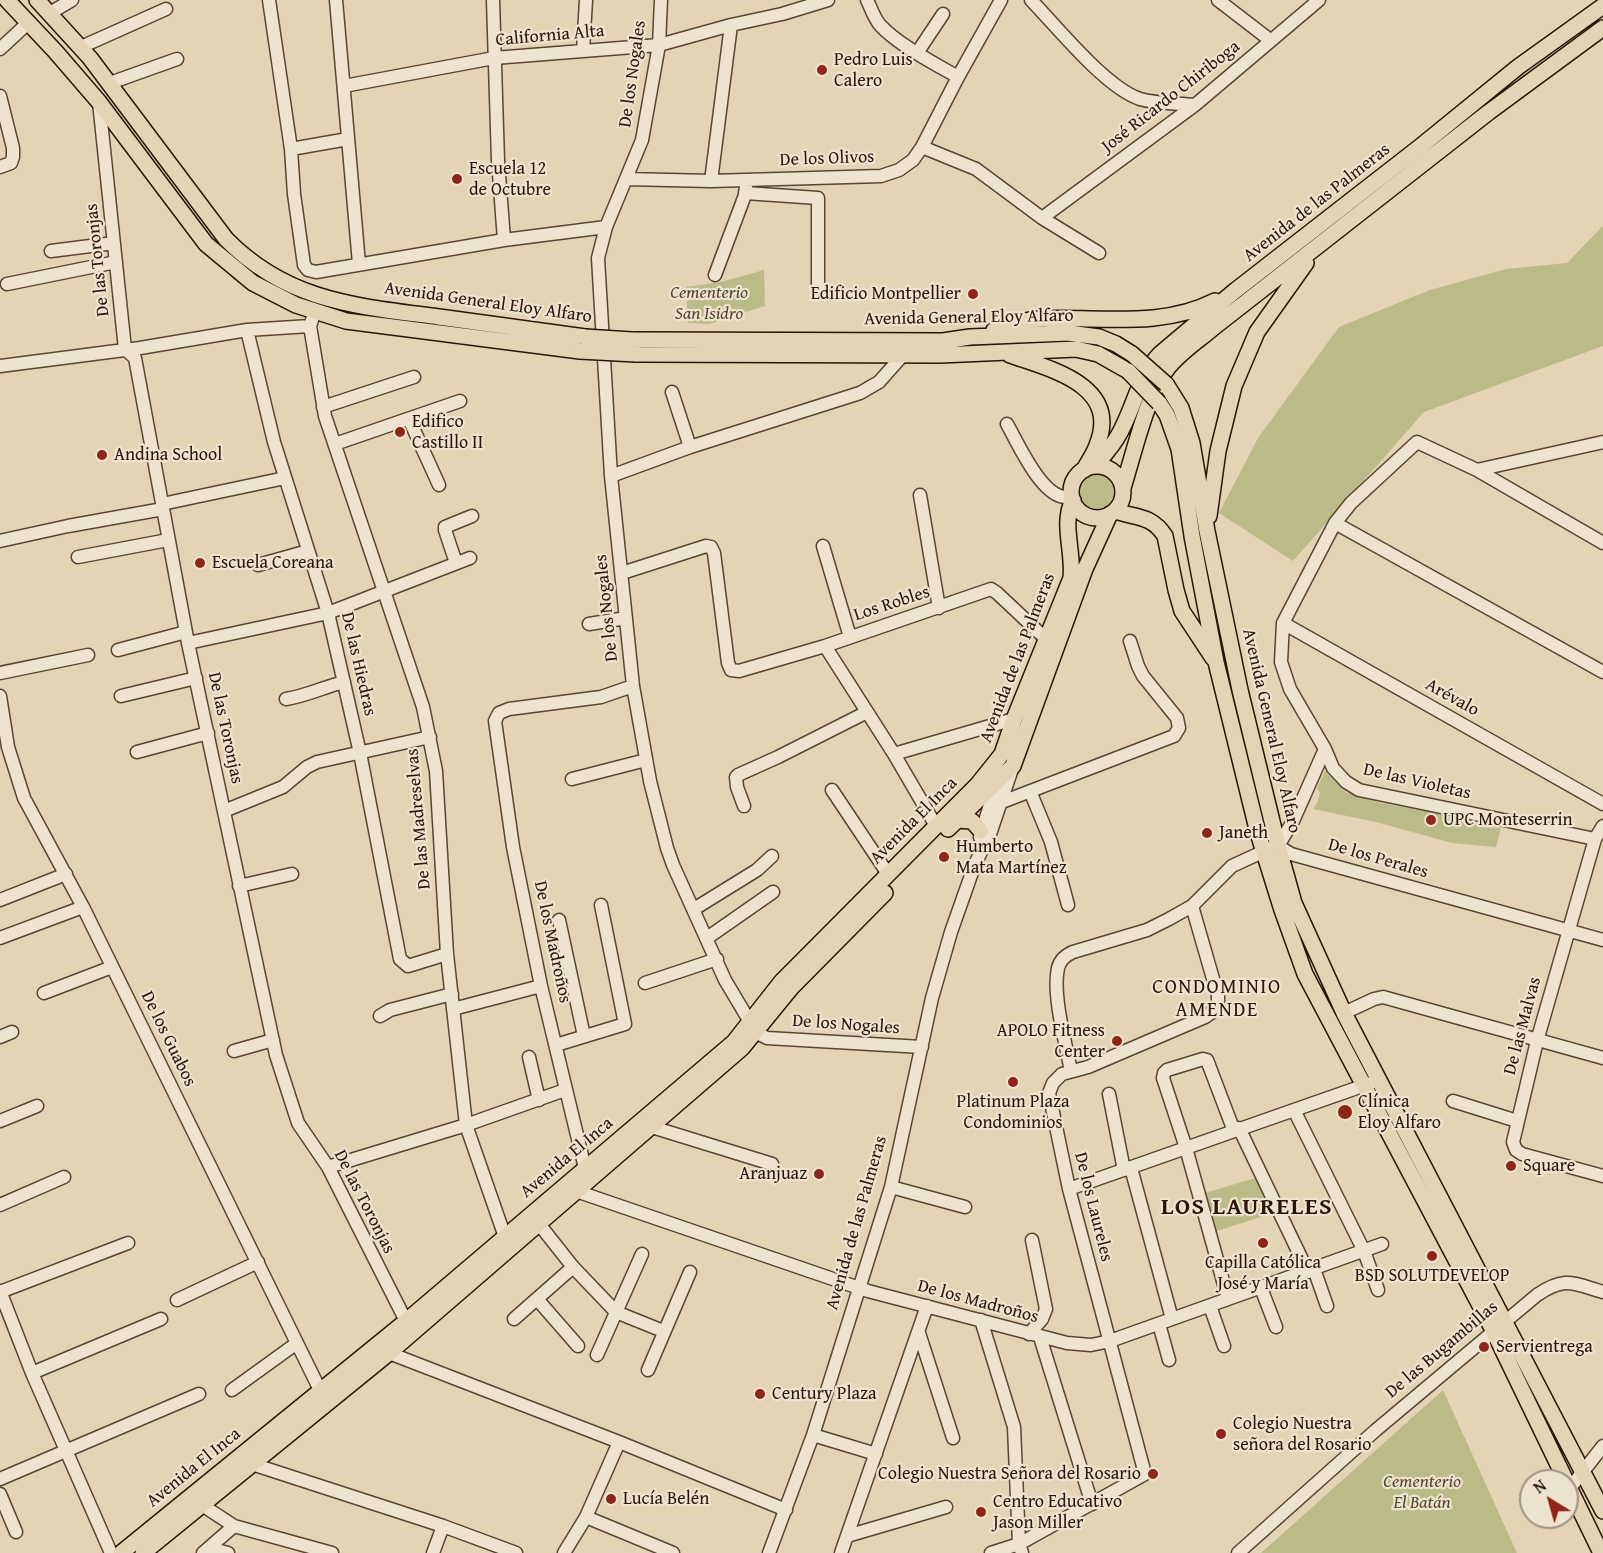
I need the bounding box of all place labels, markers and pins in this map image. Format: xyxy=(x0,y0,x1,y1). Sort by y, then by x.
place label: Pedro Luis Calero xyxy=(834,49,913,92)
marker: Pedro Luis Calero xyxy=(815,63,829,77)
place label: Escuela 12 de Octubre xyxy=(469,158,551,201)
marker: Escuela 12 de Octubre xyxy=(450,172,464,186)
place label: Edificio Montpellier xyxy=(811,283,961,305)
marker: Edificio Montpellier xyxy=(966,287,980,301)
place label: Edifico Castillo II xyxy=(412,411,483,454)
marker: Edifico Castillo II xyxy=(393,425,407,439)
place label: Andina School xyxy=(114,444,222,466)
marker: Andina School xyxy=(95,448,109,462)
place label: Escuela Coreana xyxy=(212,552,334,574)
marker: Escuela Coreana xyxy=(193,556,207,570)
place label: UPC Monteserrin xyxy=(1443,809,1573,831)
marker: UPC Monteserrin xyxy=(1424,813,1438,827)
place label: Janeth xyxy=(1219,822,1268,844)
marker: Janeth xyxy=(1200,826,1214,840)
place label: Humberto Mata Martínez xyxy=(956,836,1067,878)
marker: Humberto Mata Martínez xyxy=(937,850,951,864)
place label: APOLO Fitness Center xyxy=(997,1020,1105,1062)
marker: APOLO Fitness Center xyxy=(1110,1034,1124,1048)
marker: Platinum Plaza Condominios xyxy=(1006,1075,1020,1089)
place label: Platinum Plaza Condominios xyxy=(957,1091,1069,1134)
place label: Clínica Eloy Alfaro xyxy=(1358,1091,1441,1134)
marker: Clínica Eloy Alfaro xyxy=(1336,1103,1354,1121)
place label: Square xyxy=(1523,1155,1575,1177)
marker: Square xyxy=(1504,1159,1518,1173)
place label: Aranjuaz xyxy=(739,1163,807,1185)
marker: Aranjuaz xyxy=(812,1167,826,1181)
marker: Capilla Católica José y María xyxy=(1256,1236,1270,1250)
marker: BSD SOLUTDEVELOP xyxy=(1425,1249,1439,1263)
place label: Capilla Católica José y María xyxy=(1205,1252,1321,1294)
place label: BSD SOLUTDEVELOP xyxy=(1355,1265,1509,1287)
place label: Servientrega xyxy=(1496,1336,1593,1358)
marker: Servientrega xyxy=(1477,1340,1491,1354)
place label: Century Plaza xyxy=(772,1383,876,1405)
marker: Century Plaza xyxy=(753,1387,767,1401)
place label: Colegio Nuestra señora del Rosario xyxy=(1233,1413,1372,1456)
marker: Colegio Nuestra señora del Rosario xyxy=(1214,1427,1228,1441)
place label: Colegio Nuestra Señora del Rosario xyxy=(878,1463,1141,1485)
marker: Colegio Nuestra Señora del Rosario xyxy=(1146,1467,1160,1481)
place label: Lucía Belén xyxy=(623,1488,709,1510)
place label: Centro Educativo Jason Miller xyxy=(993,1491,1122,1534)
marker: Lucía Belén xyxy=(604,1492,618,1506)
marker: Centro Educativo Jason Miller xyxy=(974,1505,988,1519)

